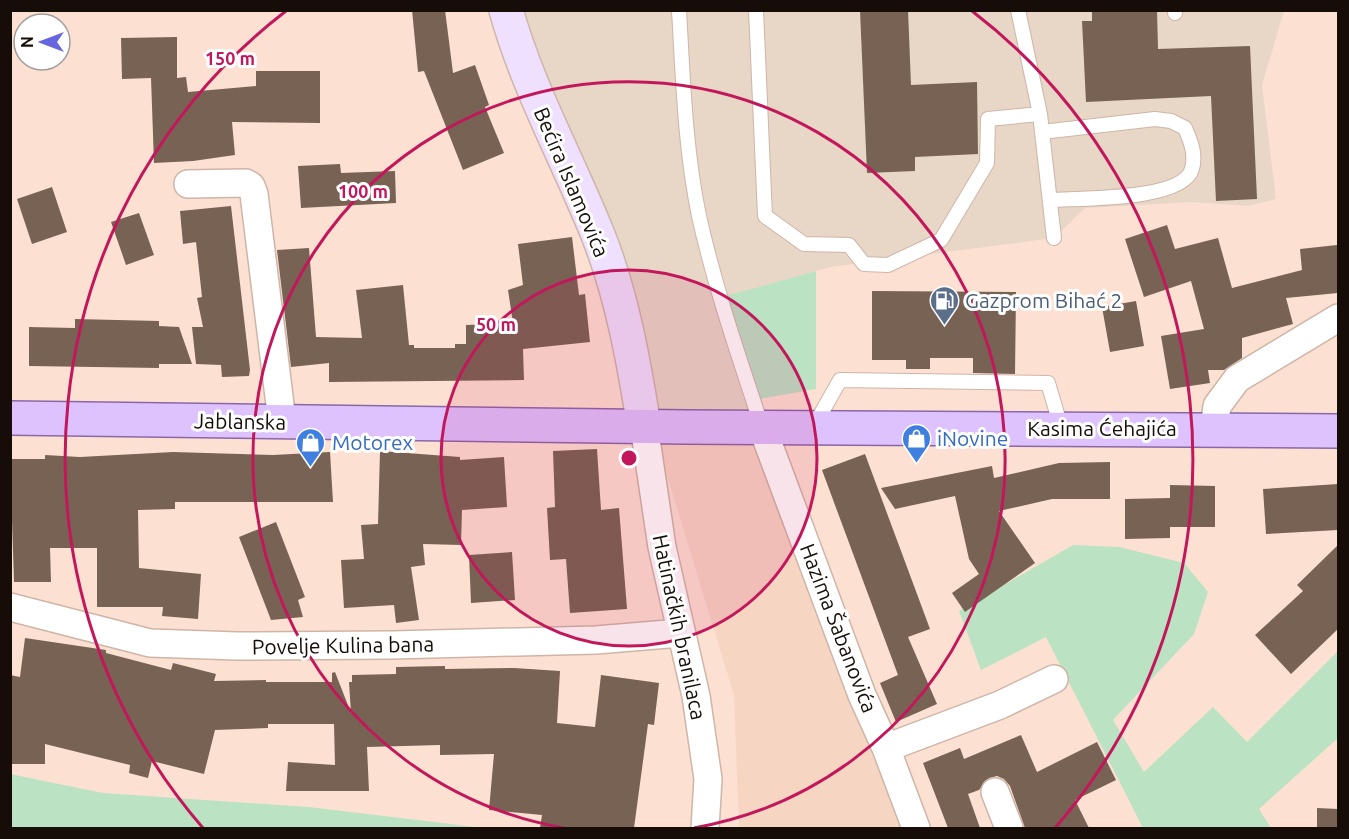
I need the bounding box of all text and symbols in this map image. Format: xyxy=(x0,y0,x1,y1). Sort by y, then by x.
north arrow xyxy=(12,12,72,72)
text: N xyxy=(18,36,36,48)
text: 150 m xyxy=(205,48,255,68)
street label: Bećira Islamovića xyxy=(530,103,614,261)
text: 100 m xyxy=(338,181,388,201)
fuel station icon: Gazprom Bihać 2 xyxy=(928,284,960,326)
place label: Gazprom Bihać 2 xyxy=(965,288,1122,312)
text: 50 m xyxy=(476,314,516,334)
street label: Jablanska xyxy=(194,408,286,434)
street label: Kasima Ćehajića xyxy=(1027,416,1177,440)
shop icon: iNovine xyxy=(900,422,932,464)
shop icon: Motorex xyxy=(295,426,327,468)
place label: iNovine xyxy=(937,426,1008,450)
place label: Motorex xyxy=(332,430,414,454)
centre of rings xyxy=(619,448,639,468)
street label: Hatinačkih branilaca xyxy=(649,532,711,722)
street label: Hazima Šabanovića xyxy=(796,540,882,716)
street label: Povelje Kulina bana xyxy=(252,631,434,659)

